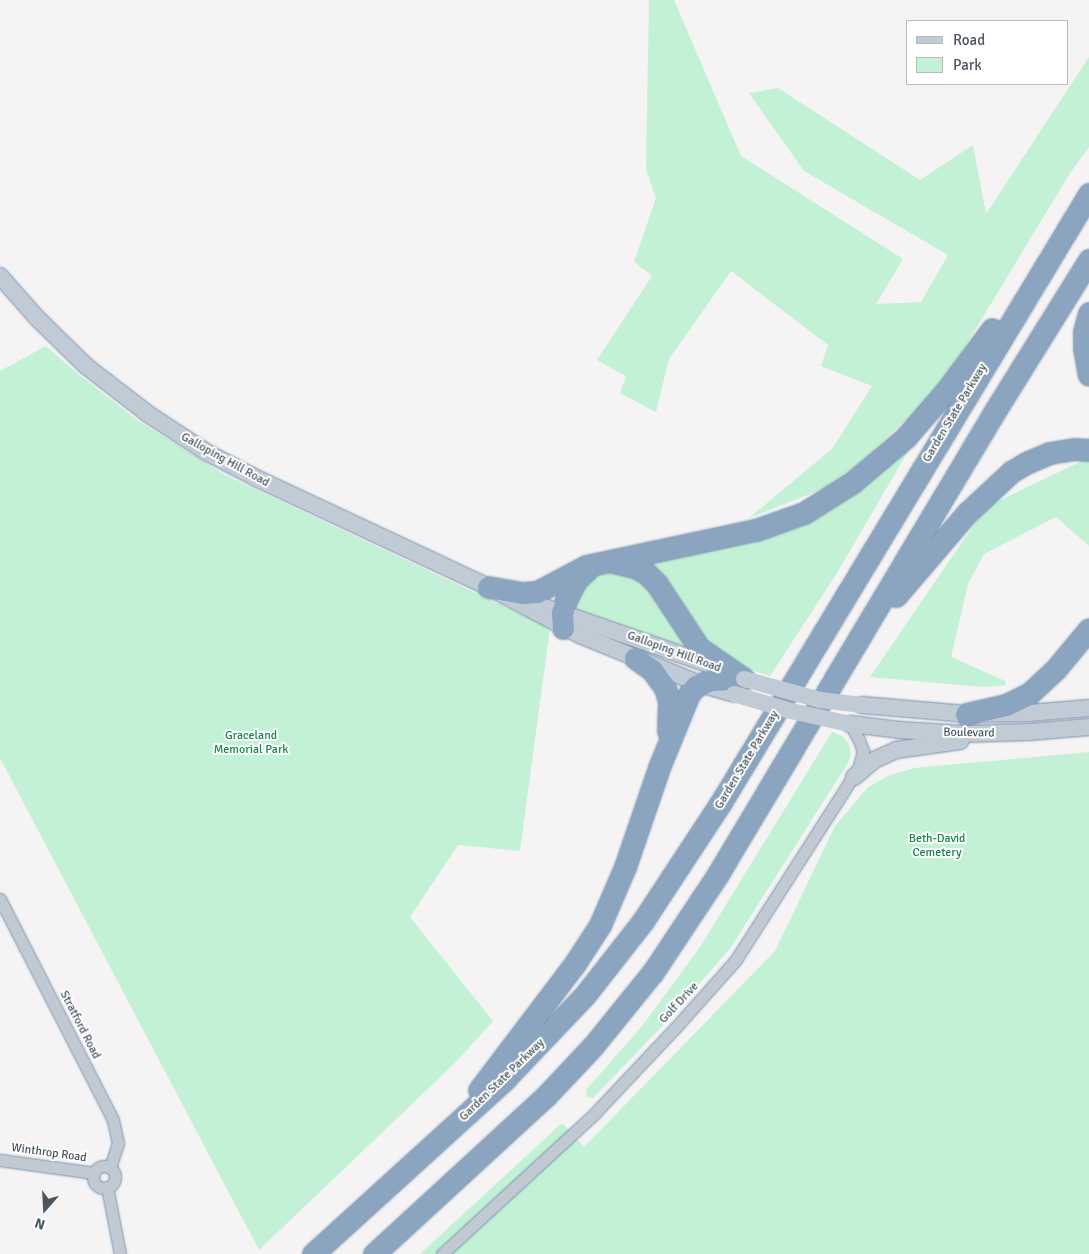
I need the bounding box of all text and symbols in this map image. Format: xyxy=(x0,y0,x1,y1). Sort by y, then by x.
legend xyxy=(906,20,1069,85)
text: Road xyxy=(953,31,985,49)
text: Park xyxy=(953,56,982,74)
street label: Garden State Parkway xyxy=(920,361,990,465)
street label: Galloping Hill Road xyxy=(178,430,272,490)
street label: Galloping Hill Road xyxy=(625,628,723,676)
street label: Garden State Parkway xyxy=(712,708,782,812)
street label: Boulevard xyxy=(943,725,995,741)
park label: Graceland Memorial Park xyxy=(214,729,288,757)
park label: Beth-David Cemetery xyxy=(909,832,965,860)
street label: Golf Drive xyxy=(656,979,702,1027)
street label: Stratford Road xyxy=(57,988,103,1062)
street label: Garden State Parkway xyxy=(457,1036,547,1124)
street label: Winthrop Road xyxy=(10,1141,88,1165)
north arrow xyxy=(20,1184,70,1234)
text: N xyxy=(33,1214,47,1233)

